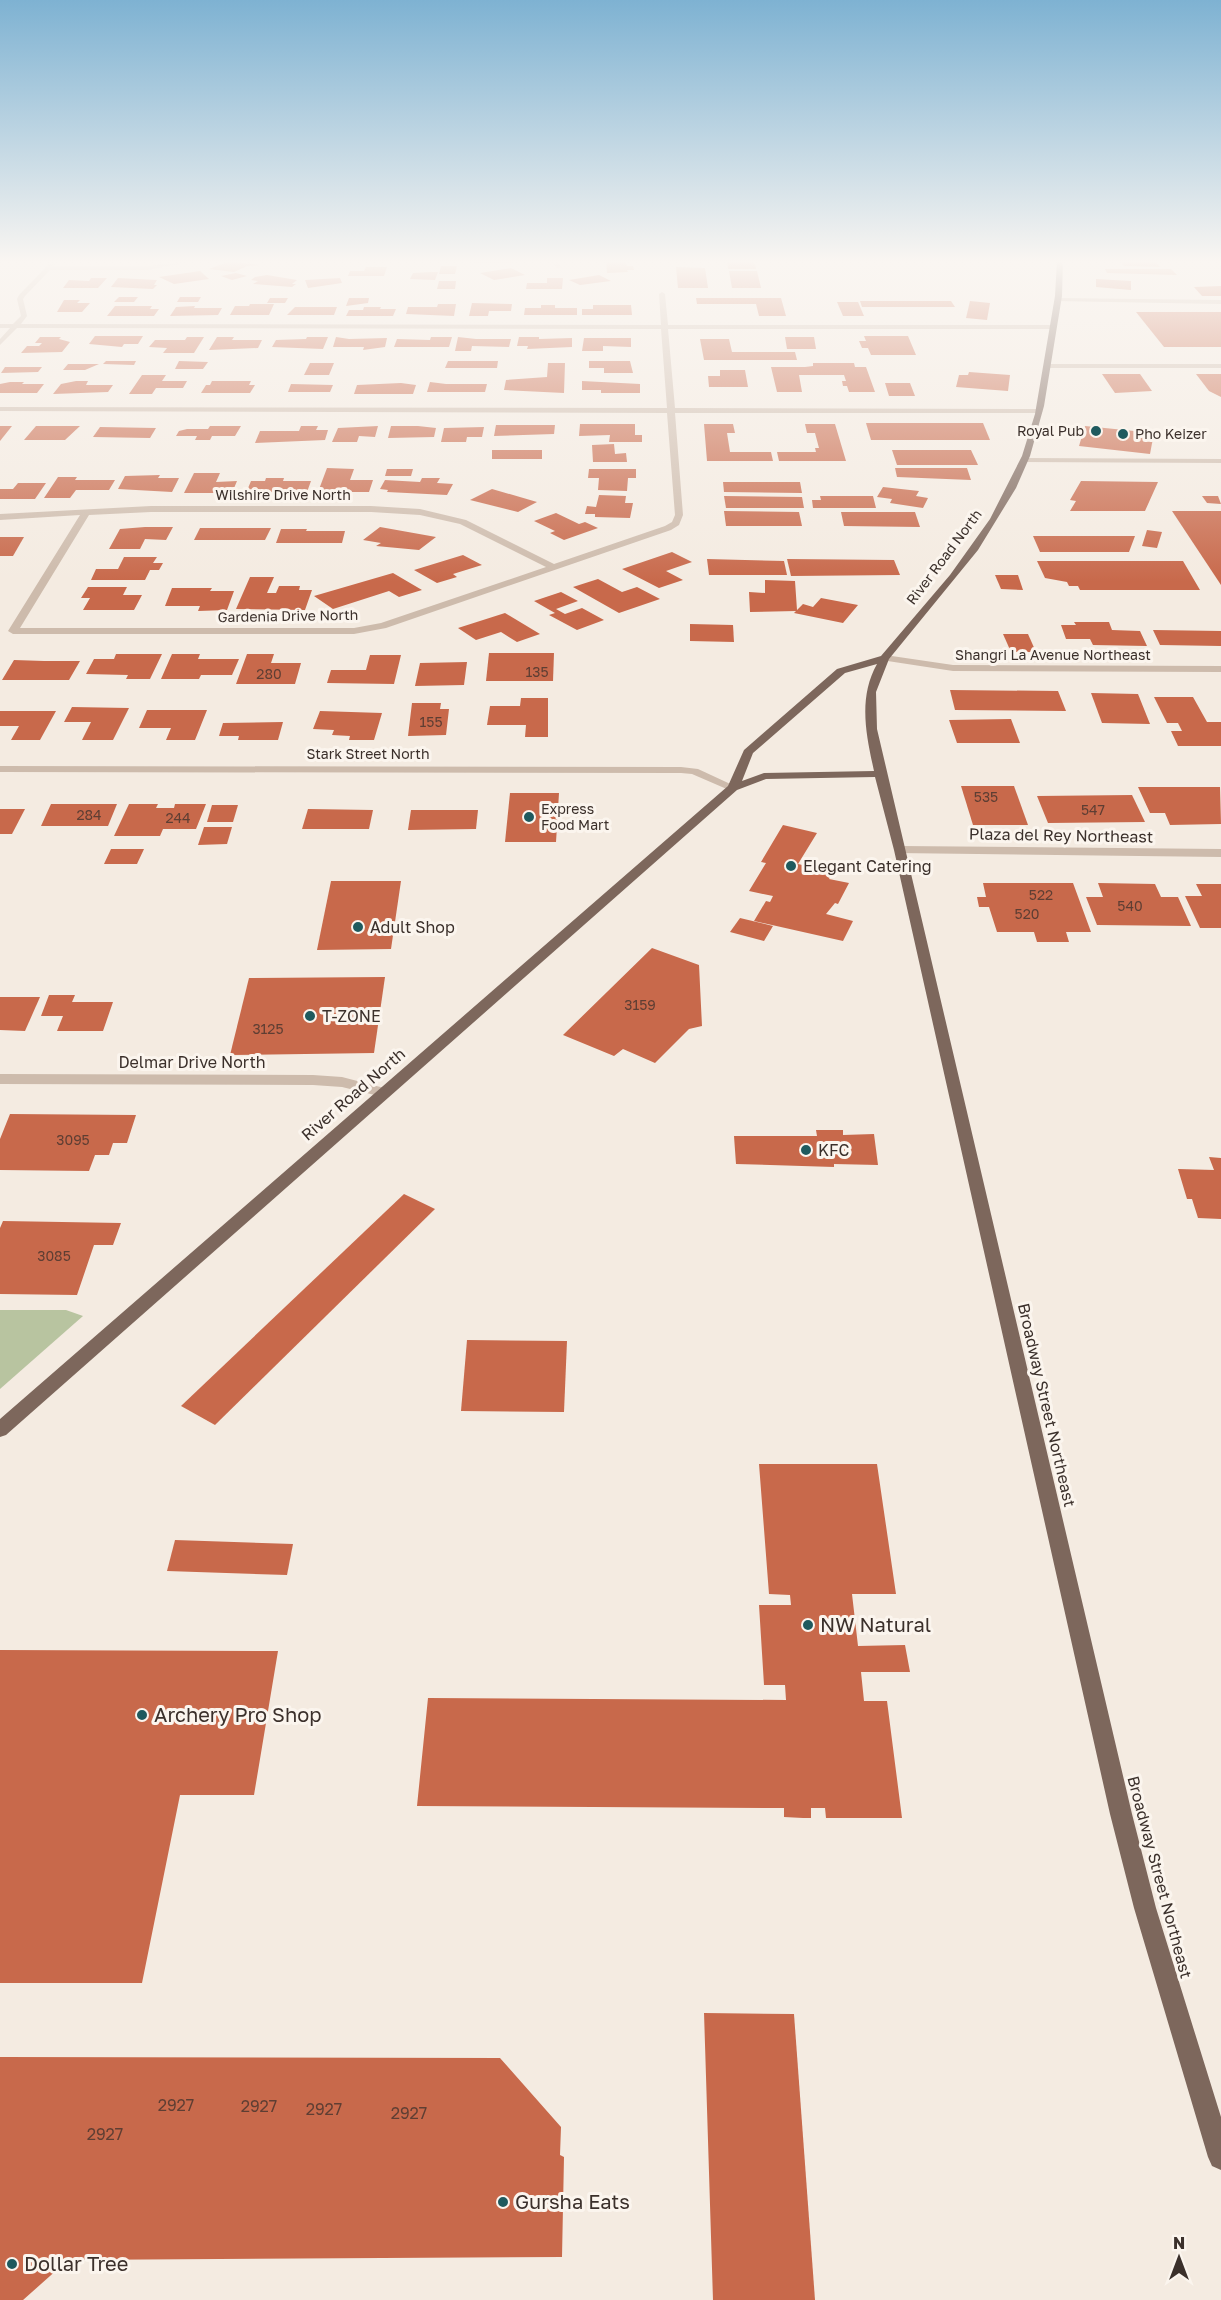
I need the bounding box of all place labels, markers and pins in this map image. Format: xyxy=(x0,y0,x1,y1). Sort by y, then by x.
place label: Royal Pub xyxy=(1017,422,1084,439)
marker: Royal Pub xyxy=(1089,424,1103,438)
place label: Pho Keizer xyxy=(1135,425,1207,442)
marker: Pho Keizer xyxy=(1116,427,1130,441)
place label: Express Food Mart xyxy=(541,800,609,833)
marker: Express Food Mart xyxy=(522,810,536,824)
place label: Elegant Catering xyxy=(803,856,932,876)
marker: Elegant Catering xyxy=(784,859,798,873)
place label: Adult Shop xyxy=(370,917,455,937)
marker: Adult Shop xyxy=(351,920,365,934)
place label: T-ZONE xyxy=(322,1006,381,1026)
marker: T-ZONE xyxy=(303,1009,317,1023)
place label: KFC xyxy=(818,1140,849,1160)
marker: KFC xyxy=(799,1143,813,1157)
place label: NW Natural xyxy=(820,1612,931,1636)
marker: NW Natural xyxy=(801,1618,815,1632)
place label: Archery Pro Shop xyxy=(154,1702,322,1726)
marker: Archery Pro Shop xyxy=(135,1708,149,1722)
place label: Gursha Eats xyxy=(515,2189,630,2213)
marker: Gursha Eats xyxy=(496,2195,510,2209)
place label: Dollar Tree xyxy=(24,2251,128,2275)
marker: Dollar Tree xyxy=(5,2257,19,2271)

